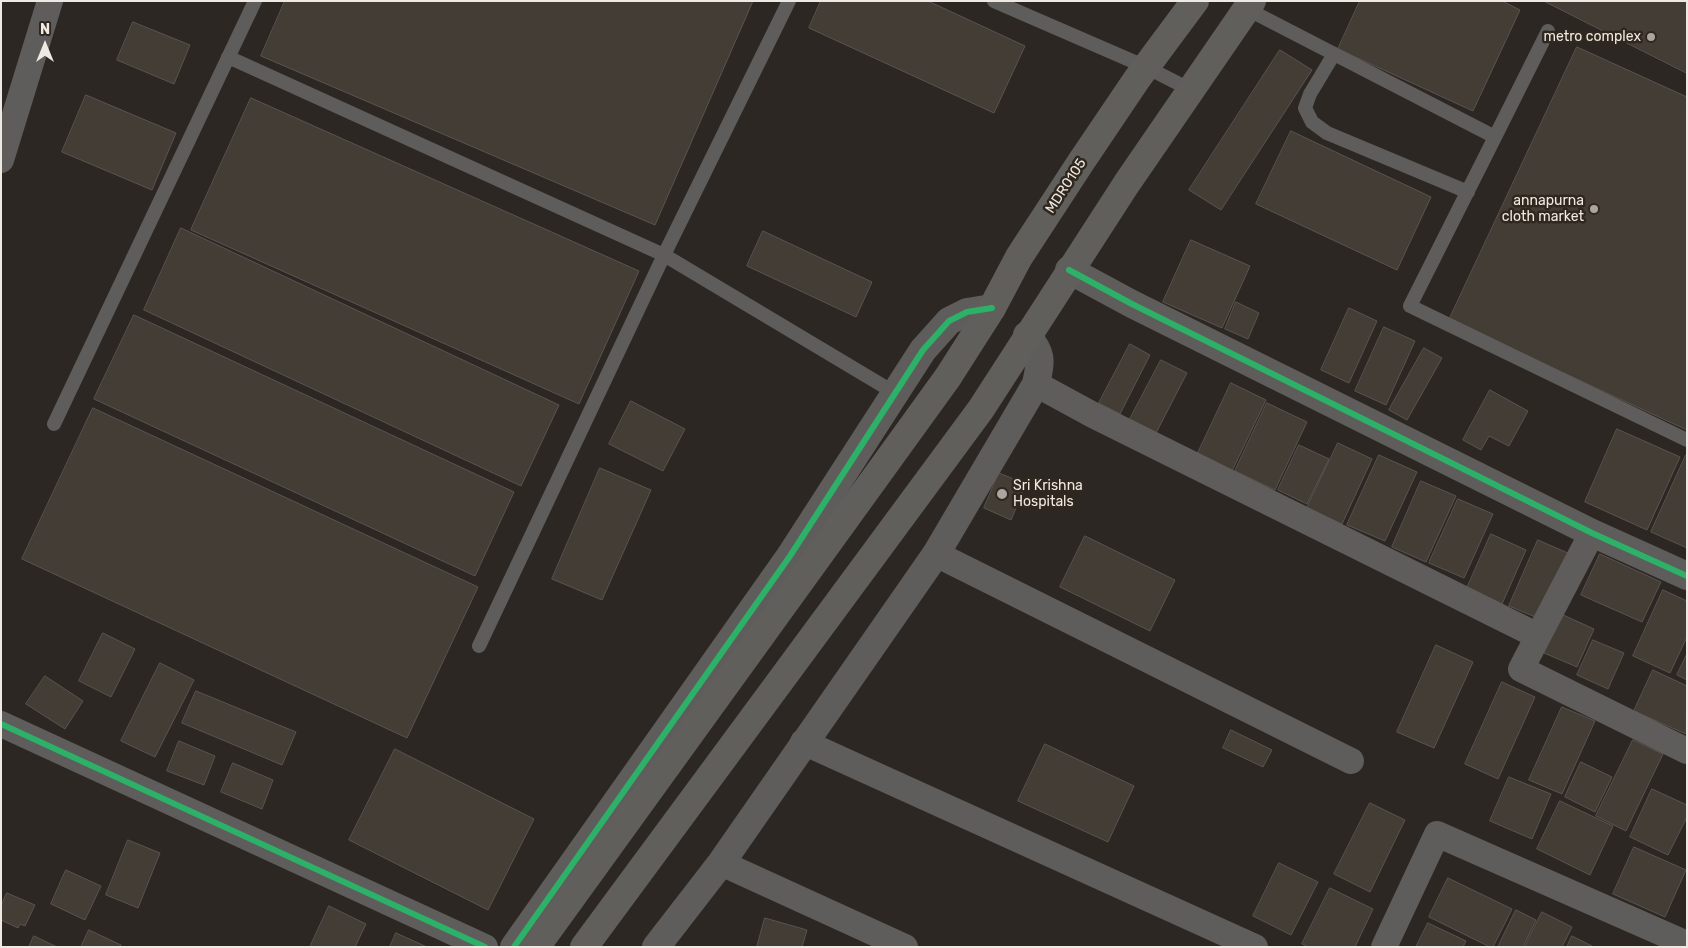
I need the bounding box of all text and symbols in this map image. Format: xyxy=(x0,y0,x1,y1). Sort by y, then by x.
north arrow xyxy=(20,20,70,70)
text: N xyxy=(40,21,50,38)
place label: metro complex xyxy=(1543,29,1641,45)
marker: metro complex xyxy=(1645,31,1657,43)
street label: MDR0105 xyxy=(1042,155,1090,217)
place label: annapurna cloth market xyxy=(1502,193,1584,226)
marker: annapurna cloth market xyxy=(1588,203,1600,215)
place label: Sri Krishna Hospitals xyxy=(1013,478,1083,511)
marker: Sri Krishna Hospitals xyxy=(995,487,1009,501)

